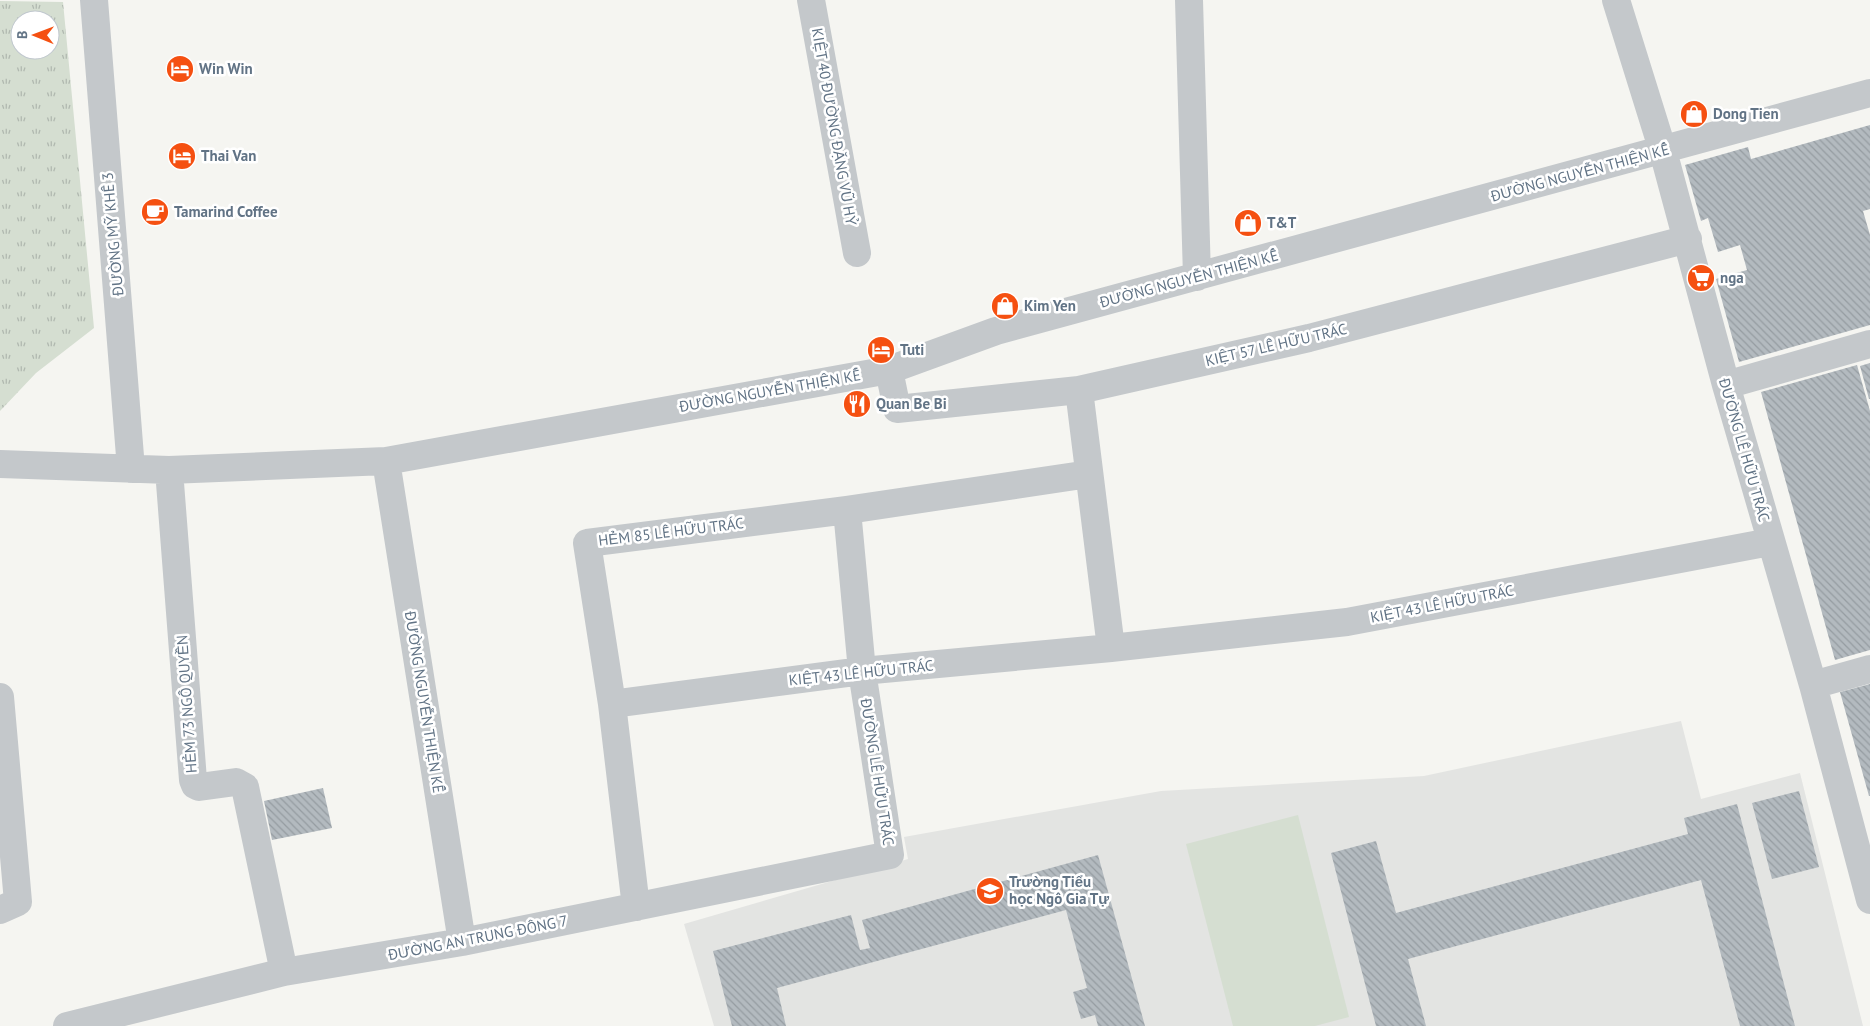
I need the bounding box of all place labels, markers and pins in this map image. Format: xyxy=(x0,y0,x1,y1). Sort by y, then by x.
hotel icon: Win Win xyxy=(165,54,195,84)
place label: Win Win xyxy=(199,59,253,78)
shop icon: Dong Tien xyxy=(1679,99,1709,129)
place label: Dong Tien xyxy=(1713,104,1779,123)
hotel icon: Thai Van xyxy=(167,141,197,171)
place label: Thai Van xyxy=(201,146,256,165)
cafe icon: Tamarind Coffee xyxy=(140,197,170,227)
place label: Tamarind Coffee xyxy=(174,202,278,221)
shop icon: T&T xyxy=(1233,208,1263,238)
place label: T&T xyxy=(1267,213,1297,232)
supermarket icon: nga xyxy=(1686,263,1716,293)
place label: nga xyxy=(1720,268,1744,287)
shop icon: Kim Yen xyxy=(990,291,1020,321)
place label: Kim Yen xyxy=(1024,296,1076,315)
hotel icon: Tuti xyxy=(866,335,896,365)
place label: Tuti xyxy=(900,340,924,359)
restaurant icon: Quan Be Bi xyxy=(842,389,872,419)
place label: Quan Be Bi xyxy=(876,394,947,413)
place label: Trường Tiểu học Ngô Gia Tự xyxy=(1009,872,1109,908)
school or university icon: Trường Tiểu học Ngô Gia Tự xyxy=(975,876,1005,906)

